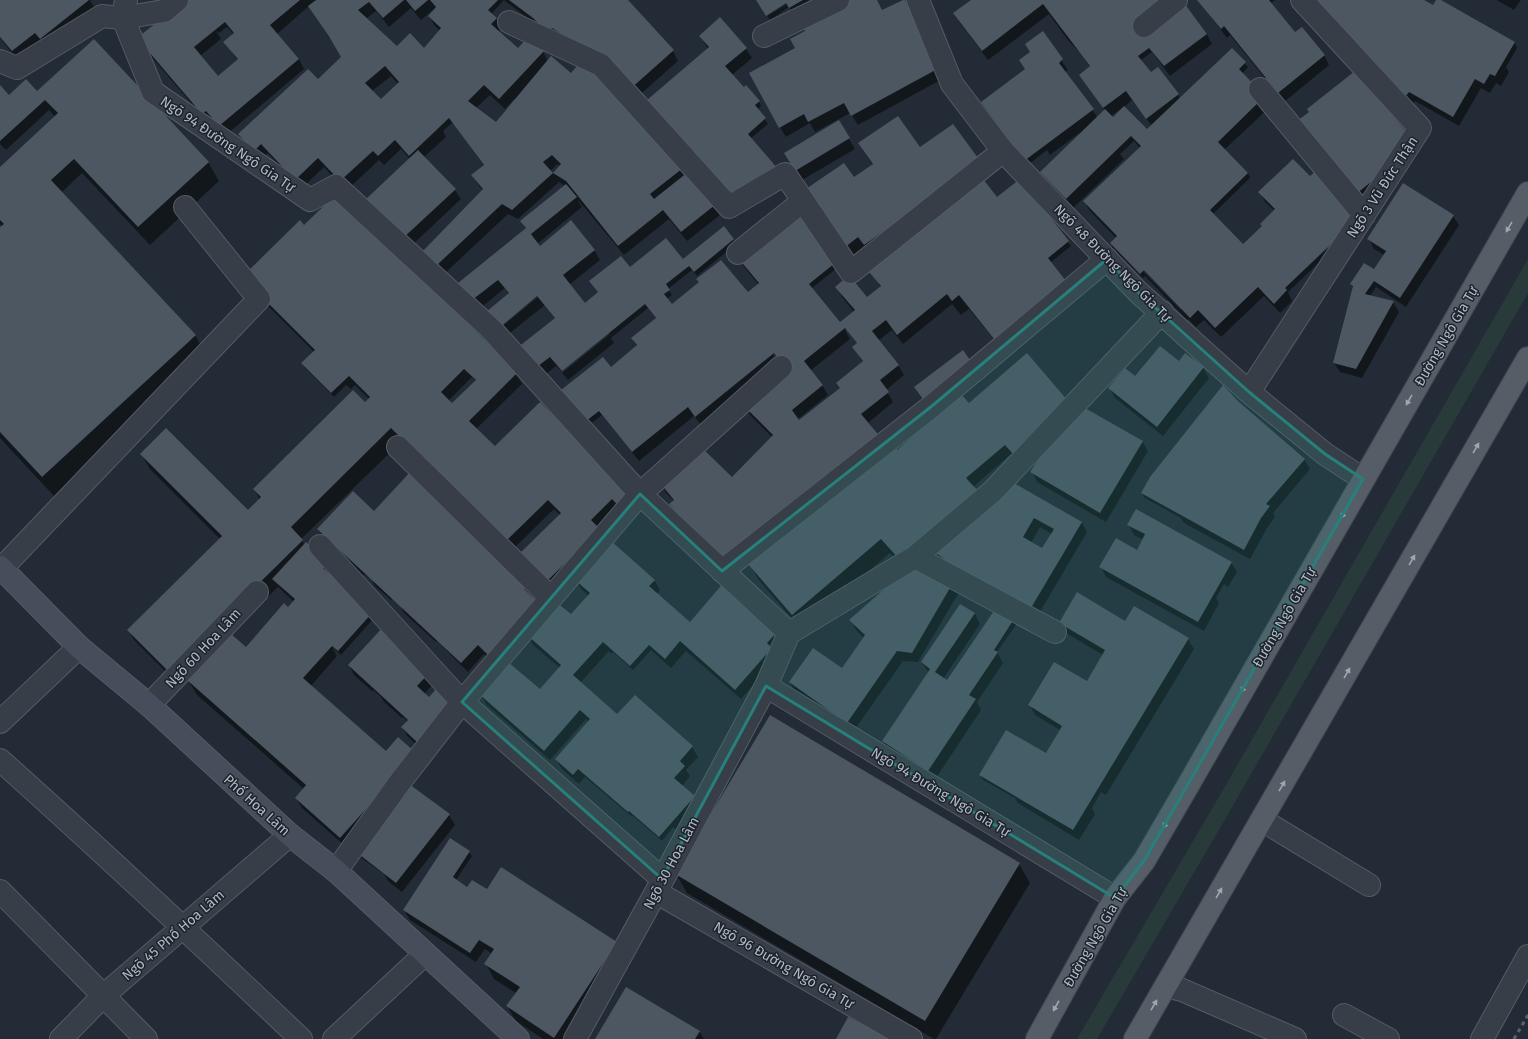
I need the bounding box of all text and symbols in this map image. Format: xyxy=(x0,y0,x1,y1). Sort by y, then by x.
street label: Ngõ 94 Đường Ngô Gia Tự xyxy=(157,93,299,196)
street label: Ngõ 3 Vũ Đức Thận xyxy=(1343,133,1422,241)
street label: Ngõ 48 Đường Ngô Gia Tự xyxy=(1050,201,1176,326)
one-way arrow xyxy=(1505,221,1512,233)
street label: Đường Ngô Gia Tự xyxy=(1411,283,1482,389)
one-way arrow xyxy=(1405,394,1412,406)
one-way arrow xyxy=(1473,442,1480,454)
one-way arrow xyxy=(1340,507,1347,519)
one-way arrow xyxy=(1408,554,1415,566)
street label: Đường Ngô Gia Tự xyxy=(1249,564,1320,670)
street label: Ngõ 60 Hoa Lâm xyxy=(162,605,245,692)
one-way arrow xyxy=(1343,667,1350,679)
one-way arrow xyxy=(1241,681,1248,693)
street label: Ngõ 94 Đường Ngô Gia Tự xyxy=(868,744,1014,841)
street label: Phố Hoa Lâm xyxy=(220,770,294,840)
one-way arrow xyxy=(1278,780,1285,792)
street label: Ngõ 30 Hoa Lâm xyxy=(640,814,703,912)
one-way arrow xyxy=(1162,818,1170,828)
street label: Đường Ngô Gia Tự xyxy=(1060,884,1131,990)
street label: Ngõ 45 Phố Hoa Lâm xyxy=(118,886,228,984)
one-way arrow xyxy=(1216,887,1223,899)
street label: Ngõ 96 Đường Ngô Gia Tự xyxy=(710,918,858,1013)
one-way arrow xyxy=(1151,999,1158,1011)
one-way arrow xyxy=(1052,1000,1059,1012)

